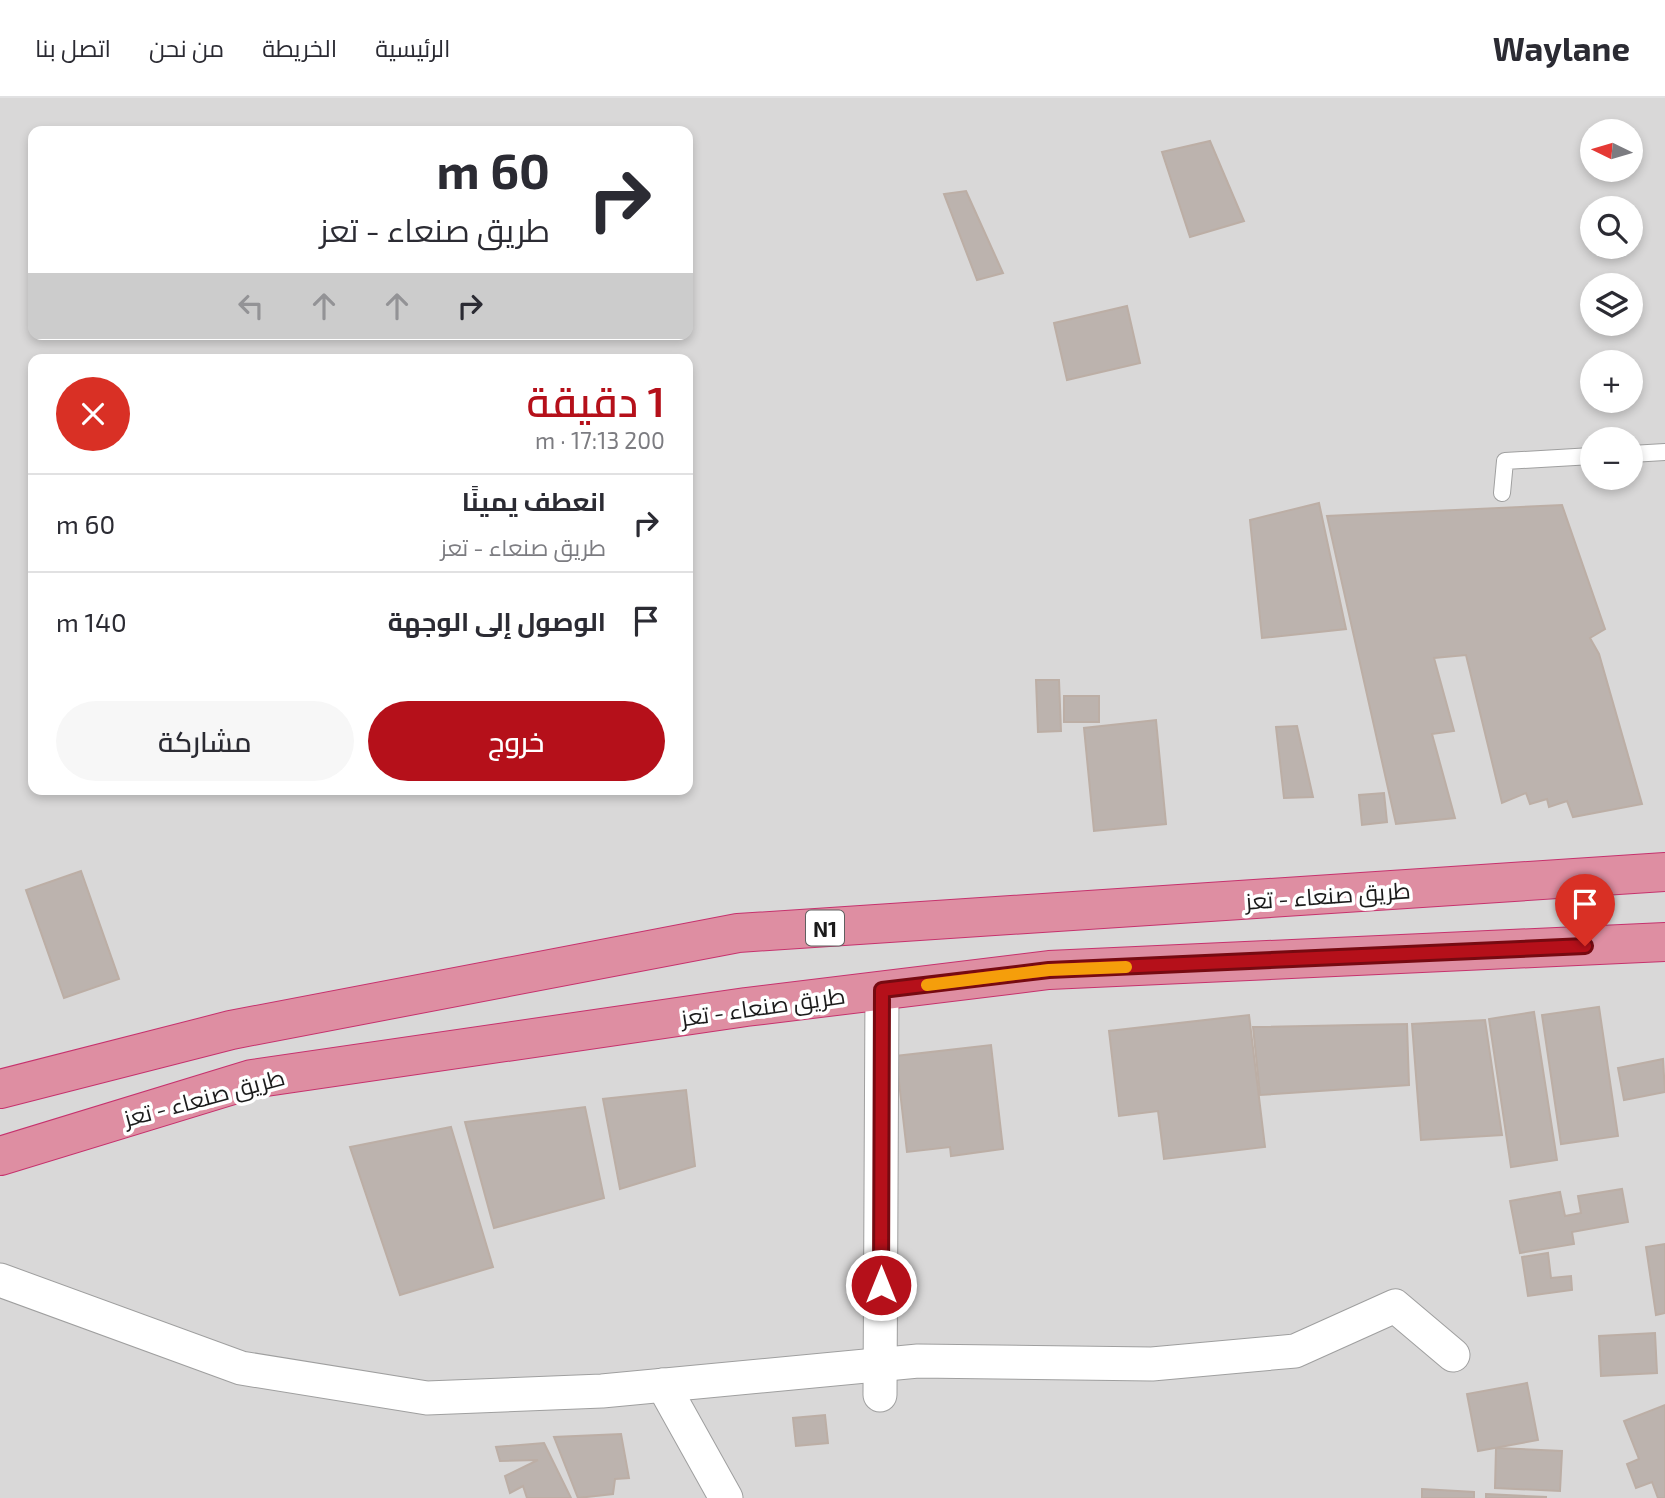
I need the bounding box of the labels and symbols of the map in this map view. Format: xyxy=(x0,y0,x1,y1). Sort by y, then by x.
north arrow xyxy=(1580,119,1643,182)
pin xyxy=(1555,874,1615,946)
street label: طريق صنعاء - تعز xyxy=(1242,875,1412,916)
road number: N1 xyxy=(806,910,844,946)
street label: طريق صنعاء - تعز xyxy=(677,981,847,1033)
street label: طريق صنعاء - تعز xyxy=(119,1062,288,1133)
position arrow xyxy=(844,1248,918,1322)

